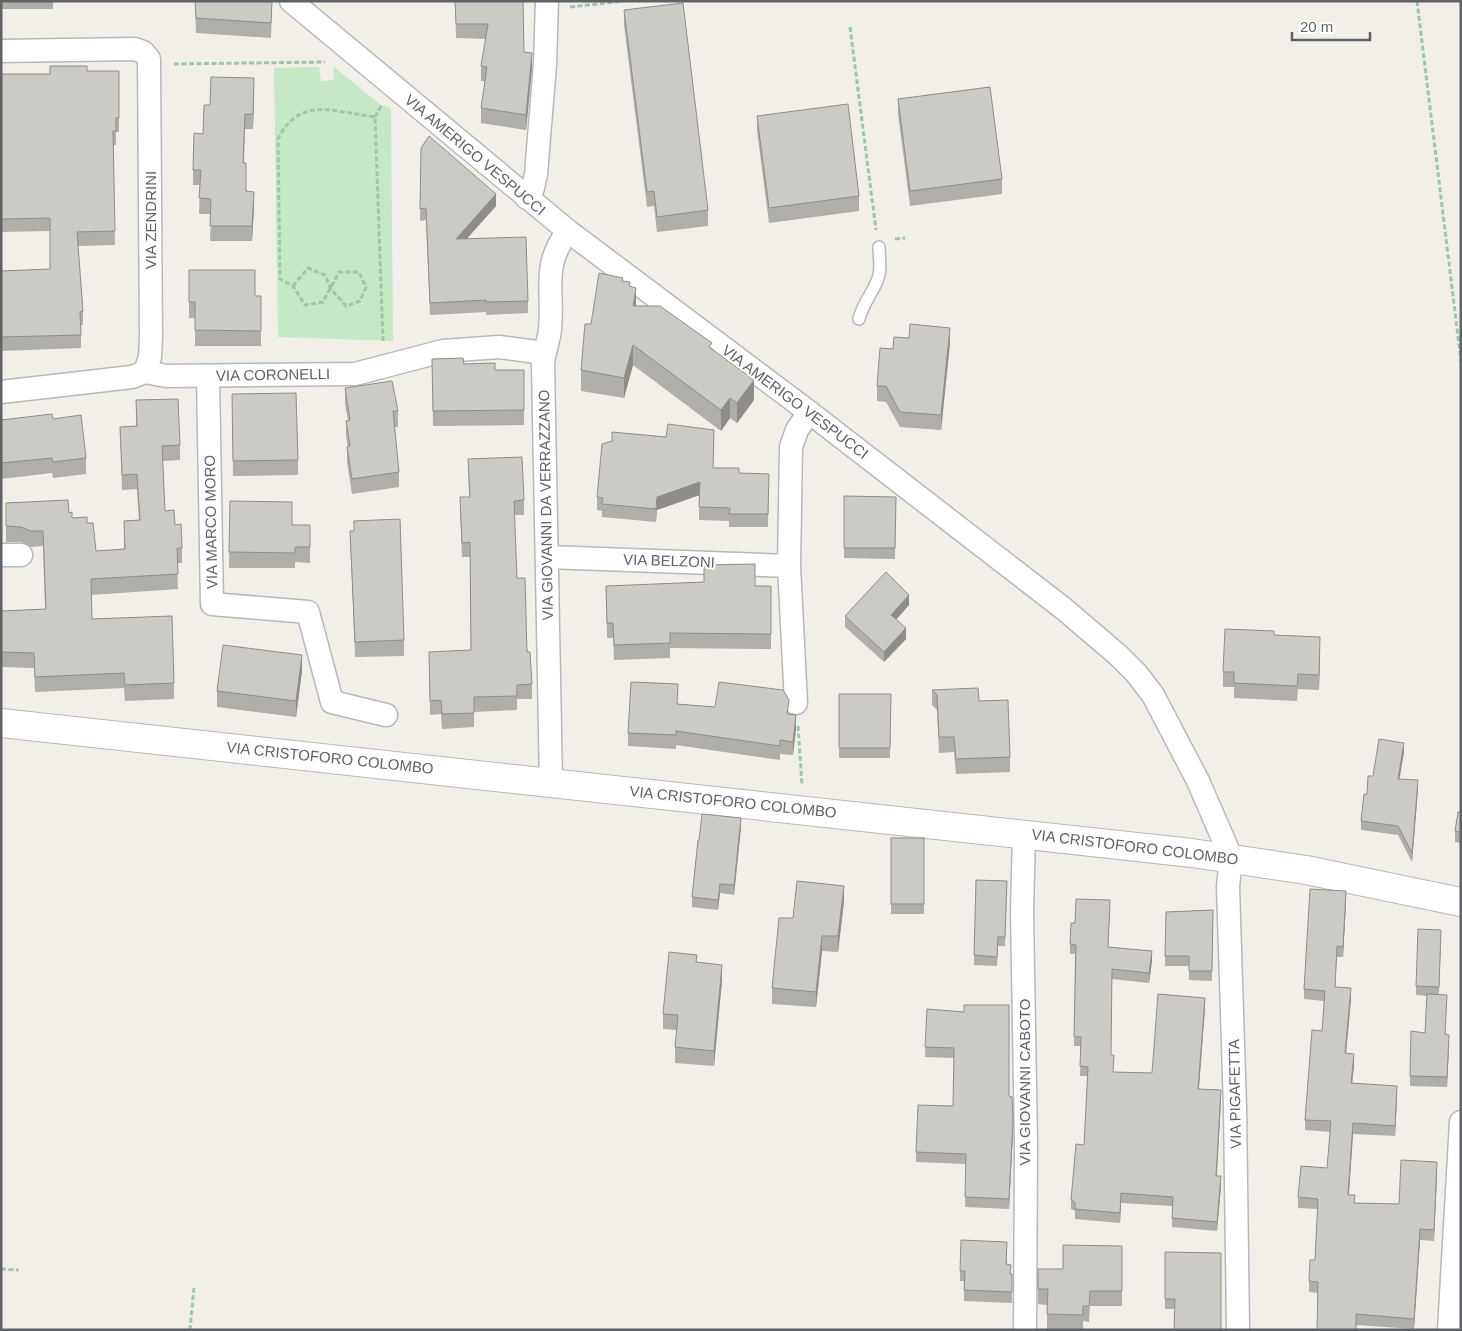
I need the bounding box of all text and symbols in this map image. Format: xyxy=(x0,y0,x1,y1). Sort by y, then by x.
scale bar xyxy=(1292,10,1370,42)
text: 20 m xyxy=(1300,18,1333,35)
street label: VIA AMERIGO VESPUCCI xyxy=(402,91,549,218)
street label: VIA ZENDRINI xyxy=(142,171,159,269)
street label: VIA AMERIGO VESPUCCI xyxy=(719,341,872,462)
street label: VIA CORONELLI xyxy=(216,365,330,384)
street label: VIA GIOVANNI DA VERRAZZANO xyxy=(535,390,556,620)
street label: VIA MARCO MORO xyxy=(201,455,220,589)
street label: VIA BELZONI xyxy=(623,550,715,571)
street label: VIA CRISTOFORO COLOMBO xyxy=(226,738,434,777)
street label: VIA CRISTOFORO COLOMBO xyxy=(629,782,837,821)
street label: VIA CRISTOFORO COLOMBO xyxy=(1031,825,1239,868)
street label: VIA GIOVANNI CABOTO xyxy=(1016,999,1033,1166)
street label: VIA PIGAFETTA xyxy=(1225,1039,1244,1149)

